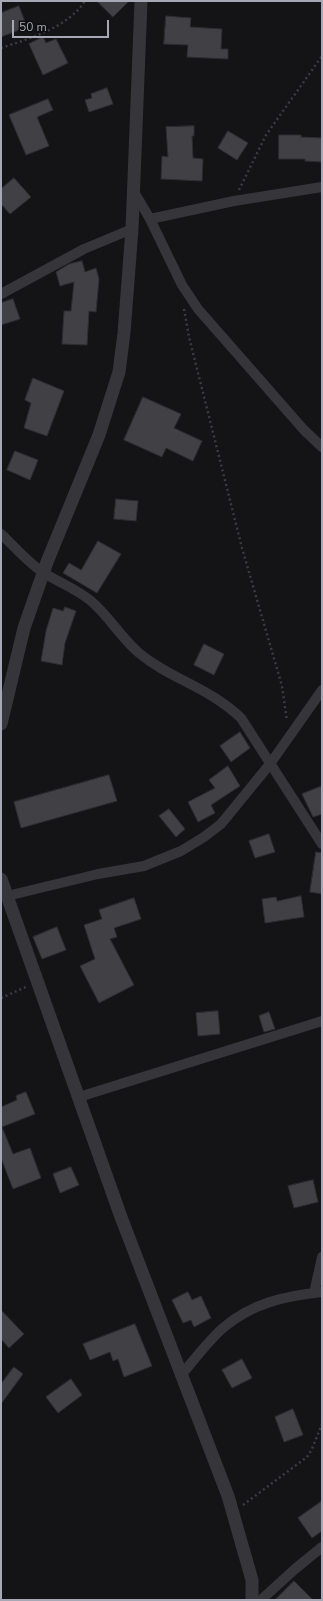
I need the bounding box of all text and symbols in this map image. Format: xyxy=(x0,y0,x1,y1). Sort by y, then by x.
scale bar xyxy=(14,12,111,38)
text: 50 m xyxy=(19,19,47,35)

